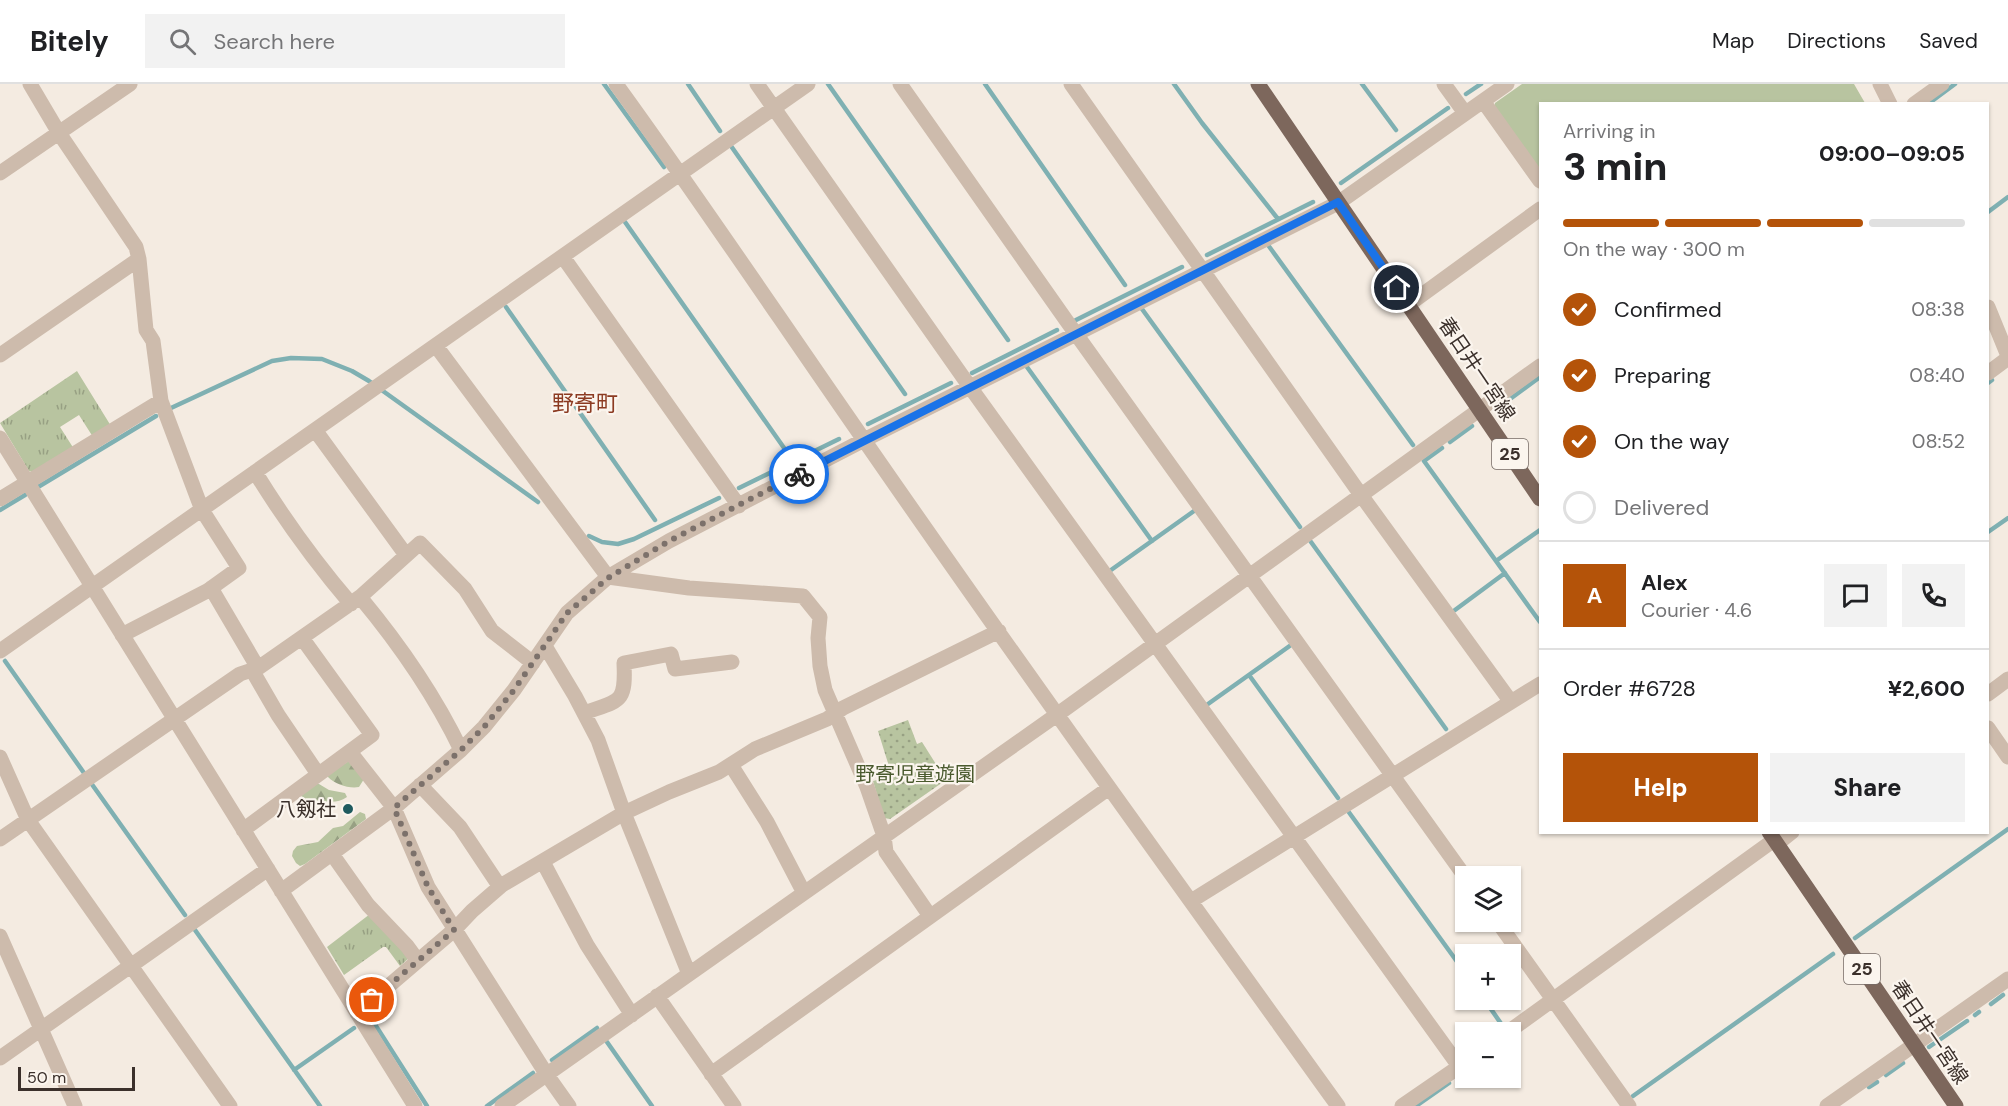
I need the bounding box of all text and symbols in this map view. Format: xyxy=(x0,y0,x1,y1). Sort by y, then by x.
search box xyxy=(145,14,565,68)
text: Bitely xyxy=(30,23,109,60)
icon: search xyxy=(166,25,199,58)
text: Search here xyxy=(214,27,335,56)
text: Map xyxy=(1712,27,1754,55)
text: Directions xyxy=(1787,27,1886,55)
text: Saved xyxy=(1919,27,1978,55)
text: Arriving in xyxy=(1563,118,1655,144)
text: 09:00–09:05 xyxy=(1819,139,1965,168)
text: 3 min xyxy=(1563,141,1668,192)
text: On the way · 300 m xyxy=(1563,236,1745,262)
pin xyxy=(1371,262,1422,313)
icon: home xyxy=(1380,271,1413,304)
icon: check xyxy=(1563,293,1596,326)
text: Confirmed xyxy=(1614,295,1722,324)
text: 08:38 xyxy=(1911,296,1965,322)
street label: 春日井一宮線 xyxy=(1433,312,1521,426)
icon: check xyxy=(1563,359,1596,392)
text: Preparing xyxy=(1614,361,1711,390)
text: 08:40 xyxy=(1909,362,1965,388)
district label: 野寄町 xyxy=(552,389,618,418)
icon: check xyxy=(1563,425,1596,458)
text: On the way xyxy=(1614,427,1729,456)
text: 08:52 xyxy=(1912,428,1965,454)
road number: 25 xyxy=(1492,439,1528,469)
courier xyxy=(769,444,829,504)
icon: bike xyxy=(783,458,816,491)
text: Delivered xyxy=(1614,493,1709,522)
button: chat xyxy=(1824,564,1887,627)
button: phone xyxy=(1902,564,1965,627)
text: Alex xyxy=(1641,568,1688,597)
text: A xyxy=(1587,581,1602,610)
text: Courier · 4.6 xyxy=(1641,597,1752,623)
text: Order #6728 xyxy=(1563,674,1696,703)
text: ¥2,600 xyxy=(1888,674,1965,703)
button: Help xyxy=(1563,753,1758,822)
button: Share xyxy=(1770,753,1965,822)
park label: 野寄児童遊園 xyxy=(855,761,975,787)
place label: 八剱社 xyxy=(276,796,336,822)
marker: 八剱社 xyxy=(341,802,355,816)
map controls xyxy=(1455,866,1521,1088)
button: layers xyxy=(1455,866,1521,932)
button: + xyxy=(1455,944,1521,1010)
road number: 25 xyxy=(1844,954,1880,984)
pin xyxy=(346,974,397,1025)
street label: 春日井一宮線 xyxy=(1886,975,1974,1089)
icon: bag xyxy=(355,983,388,1016)
button: − xyxy=(1455,1022,1521,1088)
scale bar xyxy=(18,1064,135,1092)
text: 50 m xyxy=(27,1067,66,1088)

